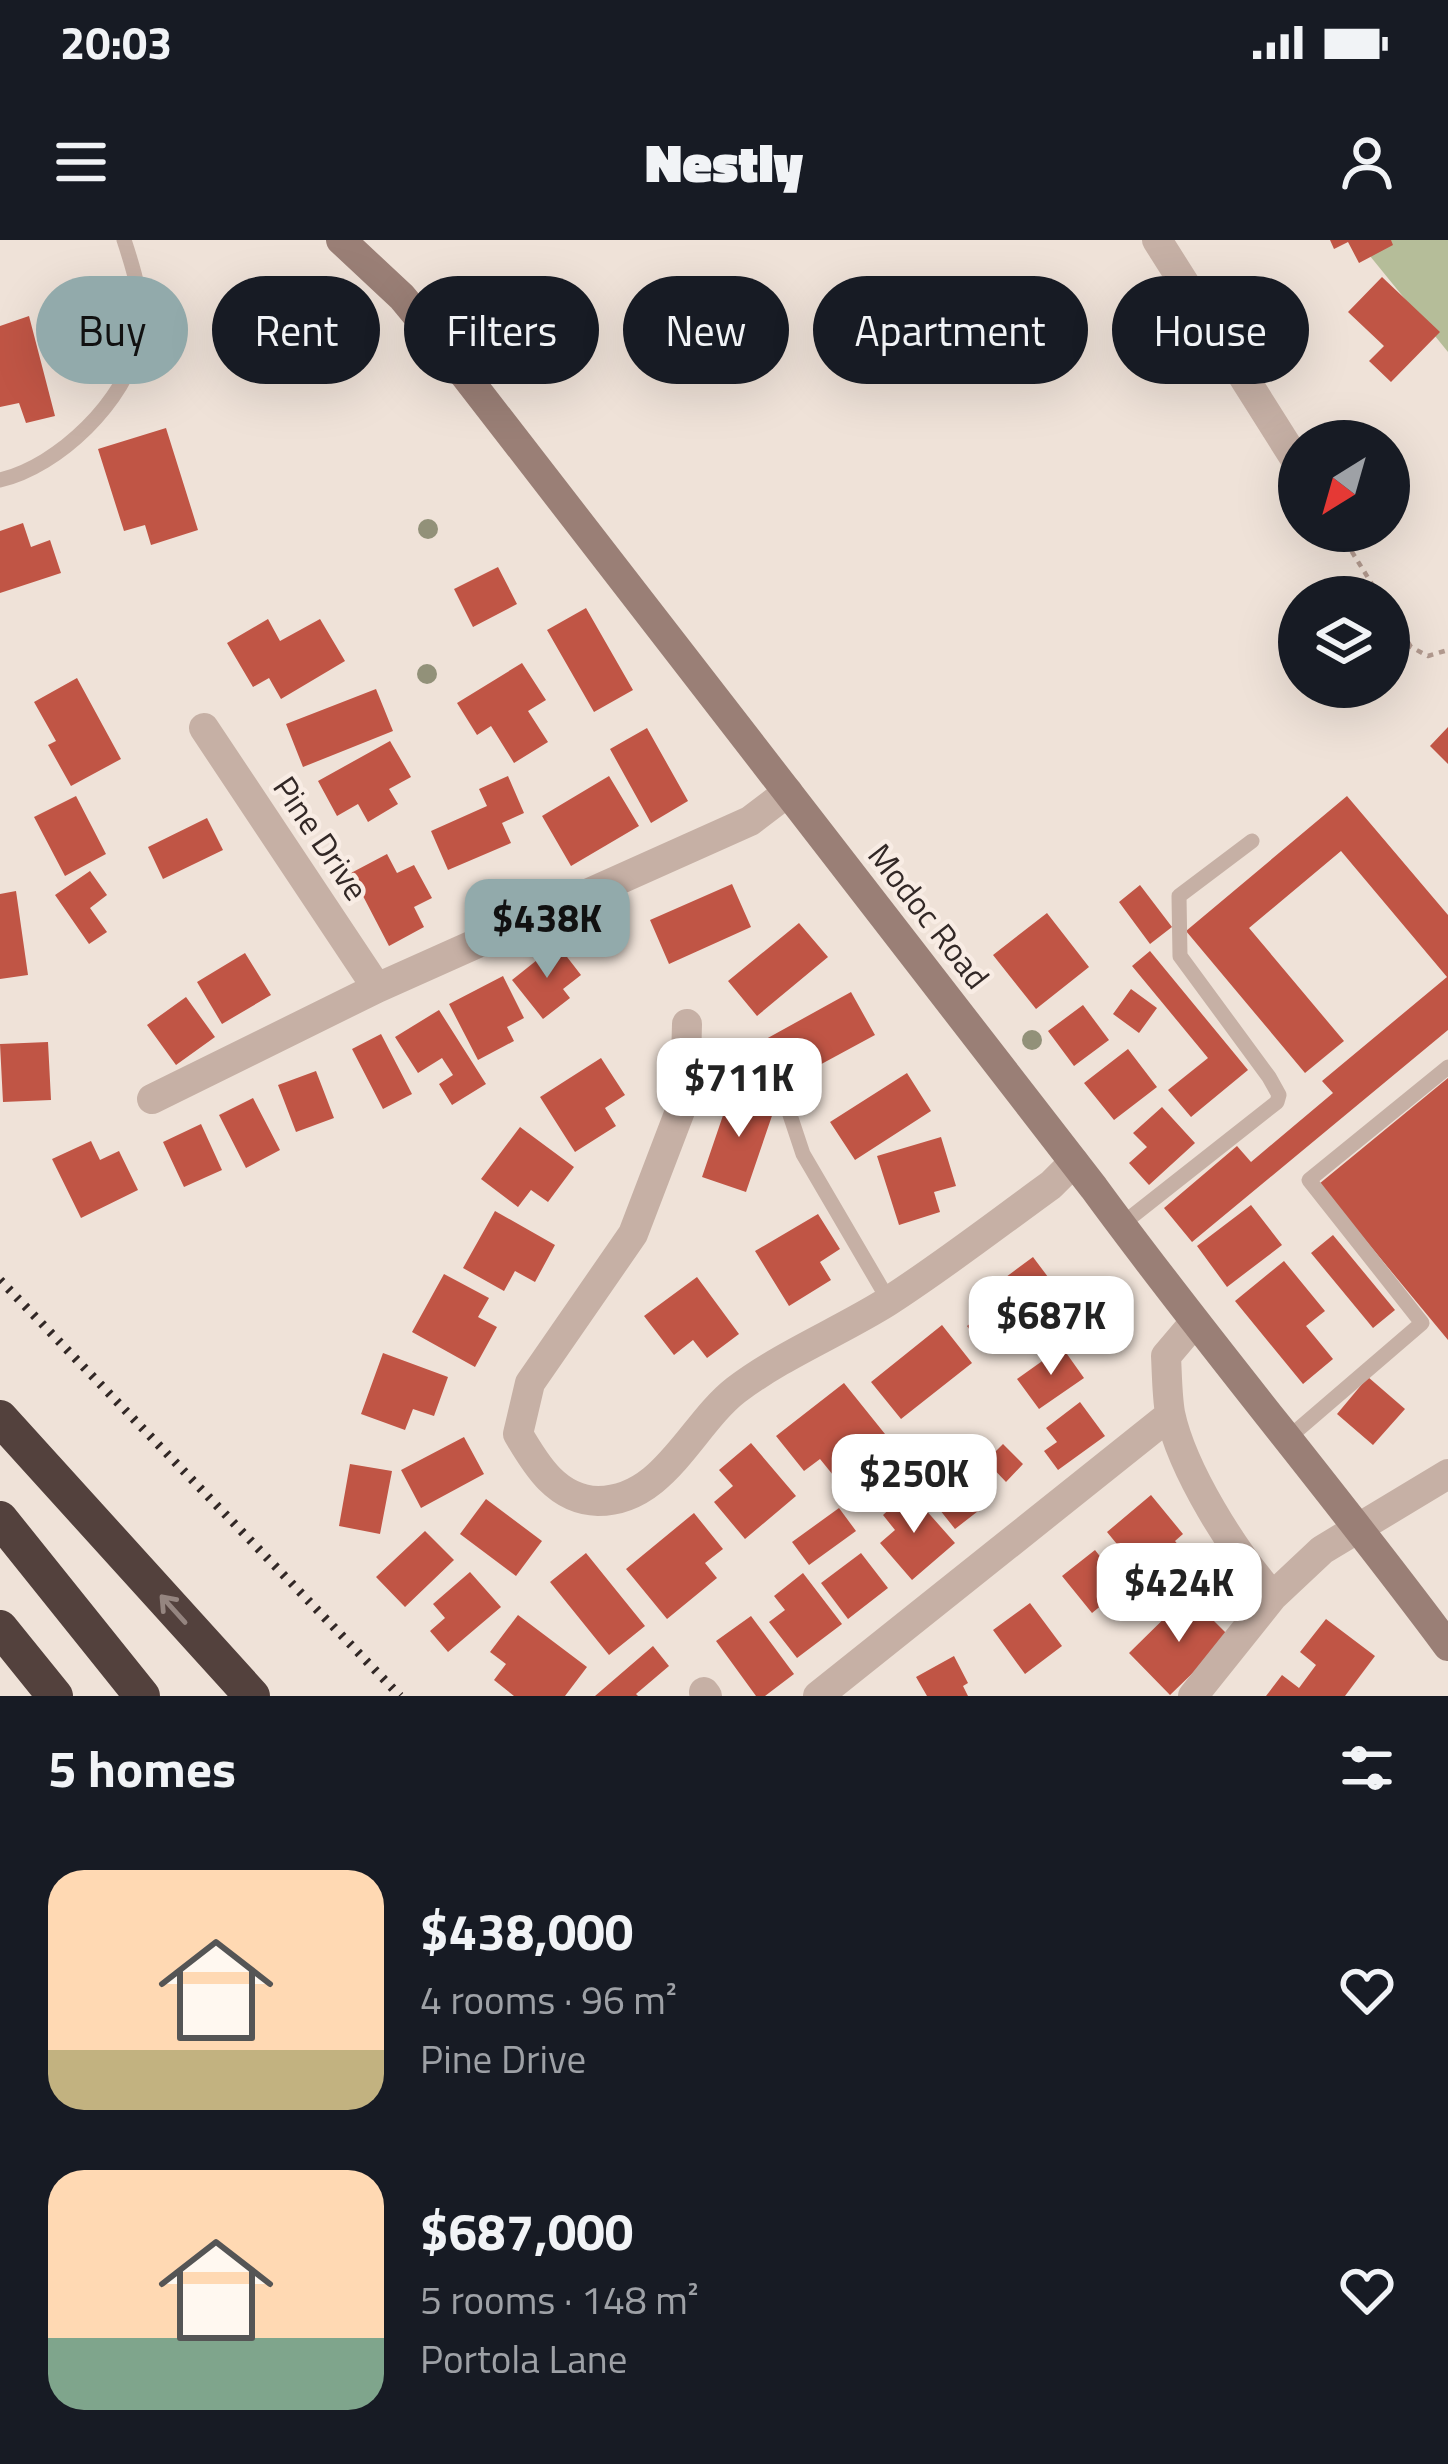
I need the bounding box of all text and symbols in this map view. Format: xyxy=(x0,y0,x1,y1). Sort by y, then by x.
text: 20:03 xyxy=(60,8,172,76)
text: Nestly xyxy=(645,121,803,203)
icon: menu xyxy=(48,129,114,195)
icon: person xyxy=(1334,129,1400,195)
chip: Buy xyxy=(36,276,188,384)
chip: Rent xyxy=(212,276,380,384)
chip: Filters xyxy=(404,276,599,384)
chip: New xyxy=(623,276,789,384)
chip: Apartment xyxy=(813,276,1088,384)
chip: House xyxy=(1112,276,1309,384)
north arrow xyxy=(1278,420,1410,552)
map controls xyxy=(1278,420,1410,708)
button: layers xyxy=(1278,576,1410,708)
street label: Pine Drive xyxy=(261,766,381,910)
street label: Modoc Road xyxy=(856,832,1002,1000)
pin: $438K xyxy=(463,879,631,981)
text: $438K xyxy=(492,888,602,947)
pin: $711K xyxy=(655,1038,823,1140)
text: $711K xyxy=(684,1047,794,1106)
pin: $687K xyxy=(967,1276,1135,1378)
text: $687K xyxy=(996,1285,1106,1344)
pin: $250K xyxy=(830,1434,998,1536)
text: $250K xyxy=(859,1443,969,1502)
pin: $424K xyxy=(1095,1543,1263,1645)
text: $424K xyxy=(1124,1552,1234,1611)
one-way arrow xyxy=(160,1595,187,1625)
text: 5 homes xyxy=(48,1729,236,1807)
icon: filters xyxy=(1334,1735,1400,1801)
text: $438,000 xyxy=(420,1892,633,1970)
icon: home xyxy=(144,1918,288,2062)
icon: heart xyxy=(1334,1957,1400,2023)
text: 4 rooms · 96 m² xyxy=(420,1970,677,2029)
text: Pine Drive xyxy=(420,2029,586,2088)
text: $687,000 xyxy=(420,2192,633,2270)
icon: home xyxy=(144,2218,288,2362)
icon: heart xyxy=(1334,2257,1400,2323)
text: 5 rooms · 148 m² xyxy=(420,2270,699,2329)
text: Portola Lane xyxy=(420,2329,627,2388)

